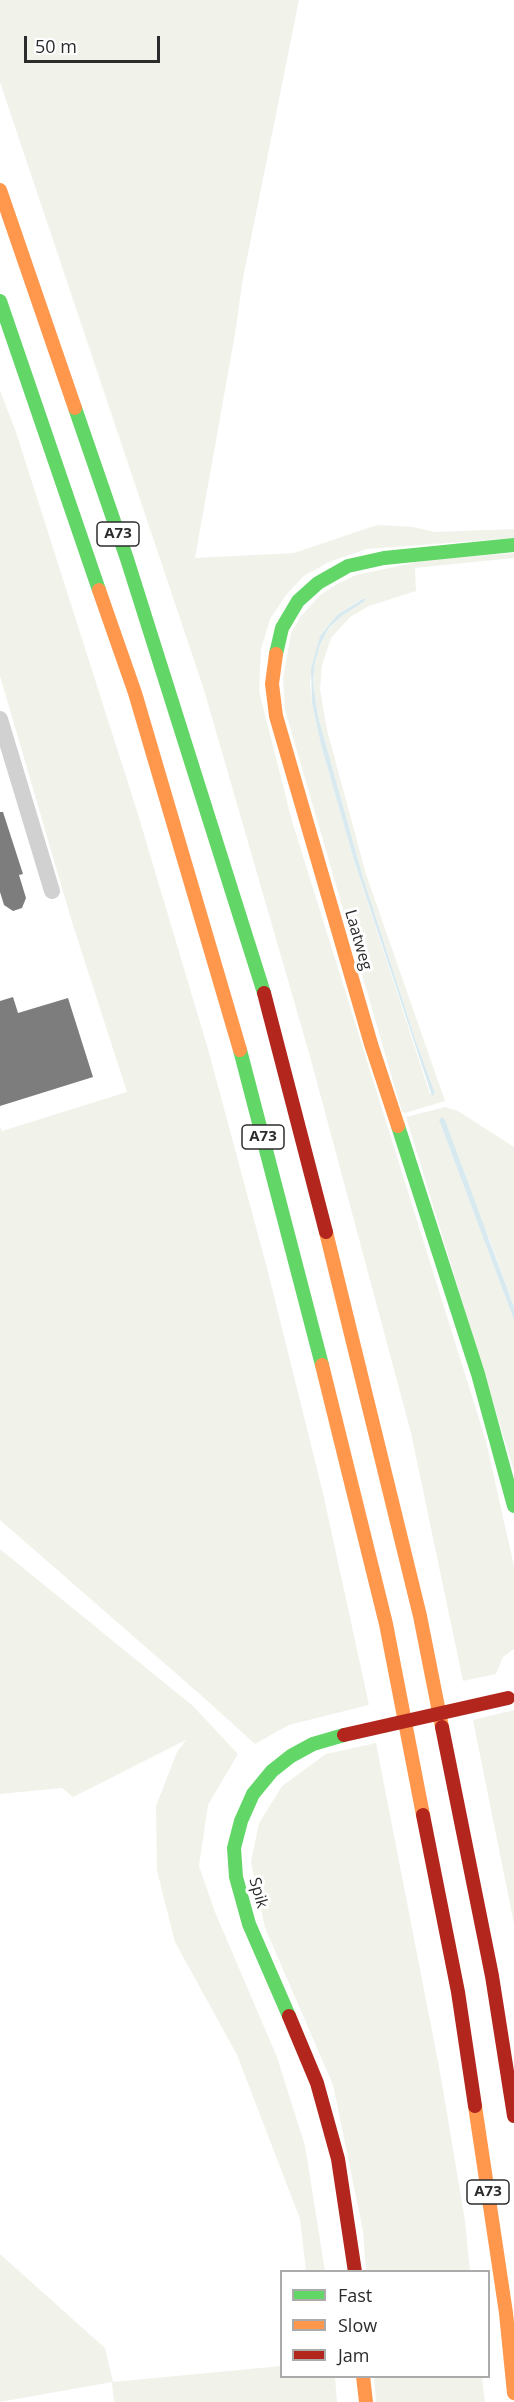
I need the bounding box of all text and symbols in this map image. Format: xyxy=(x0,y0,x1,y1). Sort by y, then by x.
scale bar xyxy=(27,24,164,62)
text: 50 m xyxy=(35,34,77,58)
road number: A73 xyxy=(97,522,139,546)
street label: Laatweg xyxy=(340,908,376,972)
road number: A73 xyxy=(242,1125,284,1149)
street label: Spik xyxy=(244,1875,272,1911)
road number: A73 xyxy=(467,2180,509,2204)
legend xyxy=(280,2270,490,2378)
text: Fast xyxy=(338,2283,372,2307)
text: Slow xyxy=(338,2313,377,2337)
text: Jam xyxy=(338,2343,370,2367)

